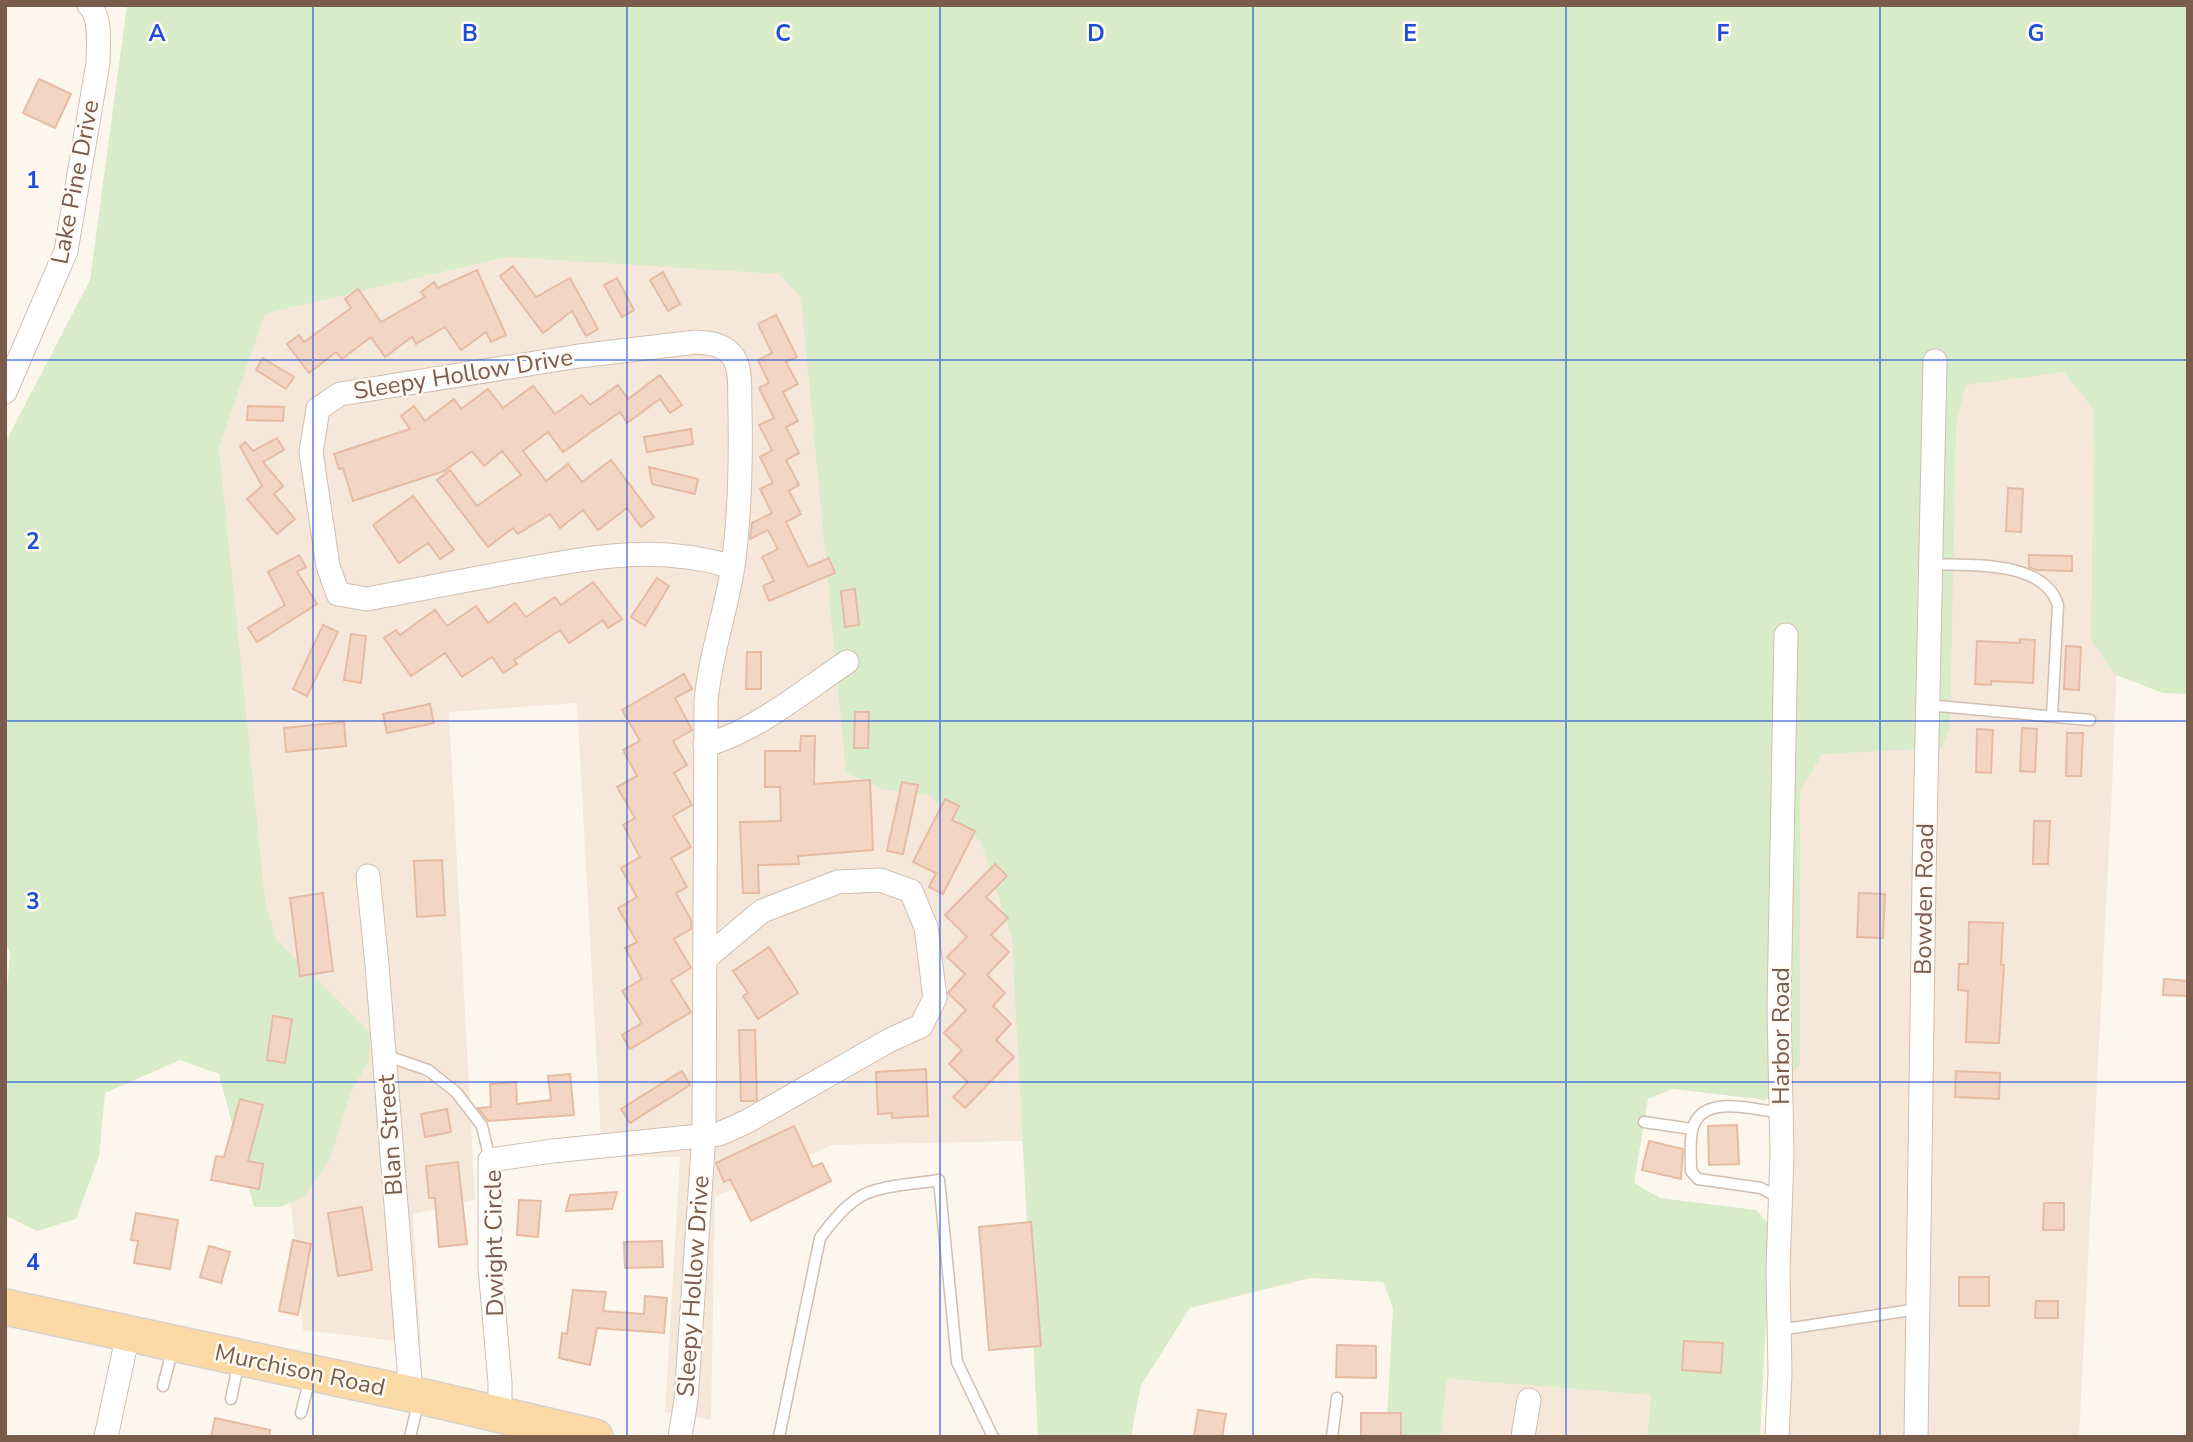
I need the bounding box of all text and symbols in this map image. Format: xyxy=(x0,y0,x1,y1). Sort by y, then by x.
text: A xyxy=(148,18,166,49)
text: B xyxy=(462,18,478,49)
text: C xyxy=(775,18,791,49)
text: D xyxy=(1087,18,1105,49)
text: E xyxy=(1403,18,1417,49)
text: F xyxy=(1717,18,1730,49)
text: G xyxy=(2028,18,2044,49)
street label: Lake Pine Drive xyxy=(43,97,107,267)
text: 1 xyxy=(26,165,40,196)
street label: Sleepy Hollow Drive xyxy=(351,341,575,407)
text: 2 xyxy=(26,526,40,557)
street label: Bowden Road xyxy=(1907,823,1941,975)
text: 3 xyxy=(26,886,40,917)
street label: Harbor Road xyxy=(1765,967,1797,1105)
street label: Blan Street xyxy=(370,1073,410,1197)
street label: Dwight Circle xyxy=(477,1169,511,1317)
street label: Sleepy Hollow Drive xyxy=(669,1174,717,1398)
text: 4 xyxy=(26,1247,40,1278)
street label: Murchison Road xyxy=(212,1336,388,1404)

